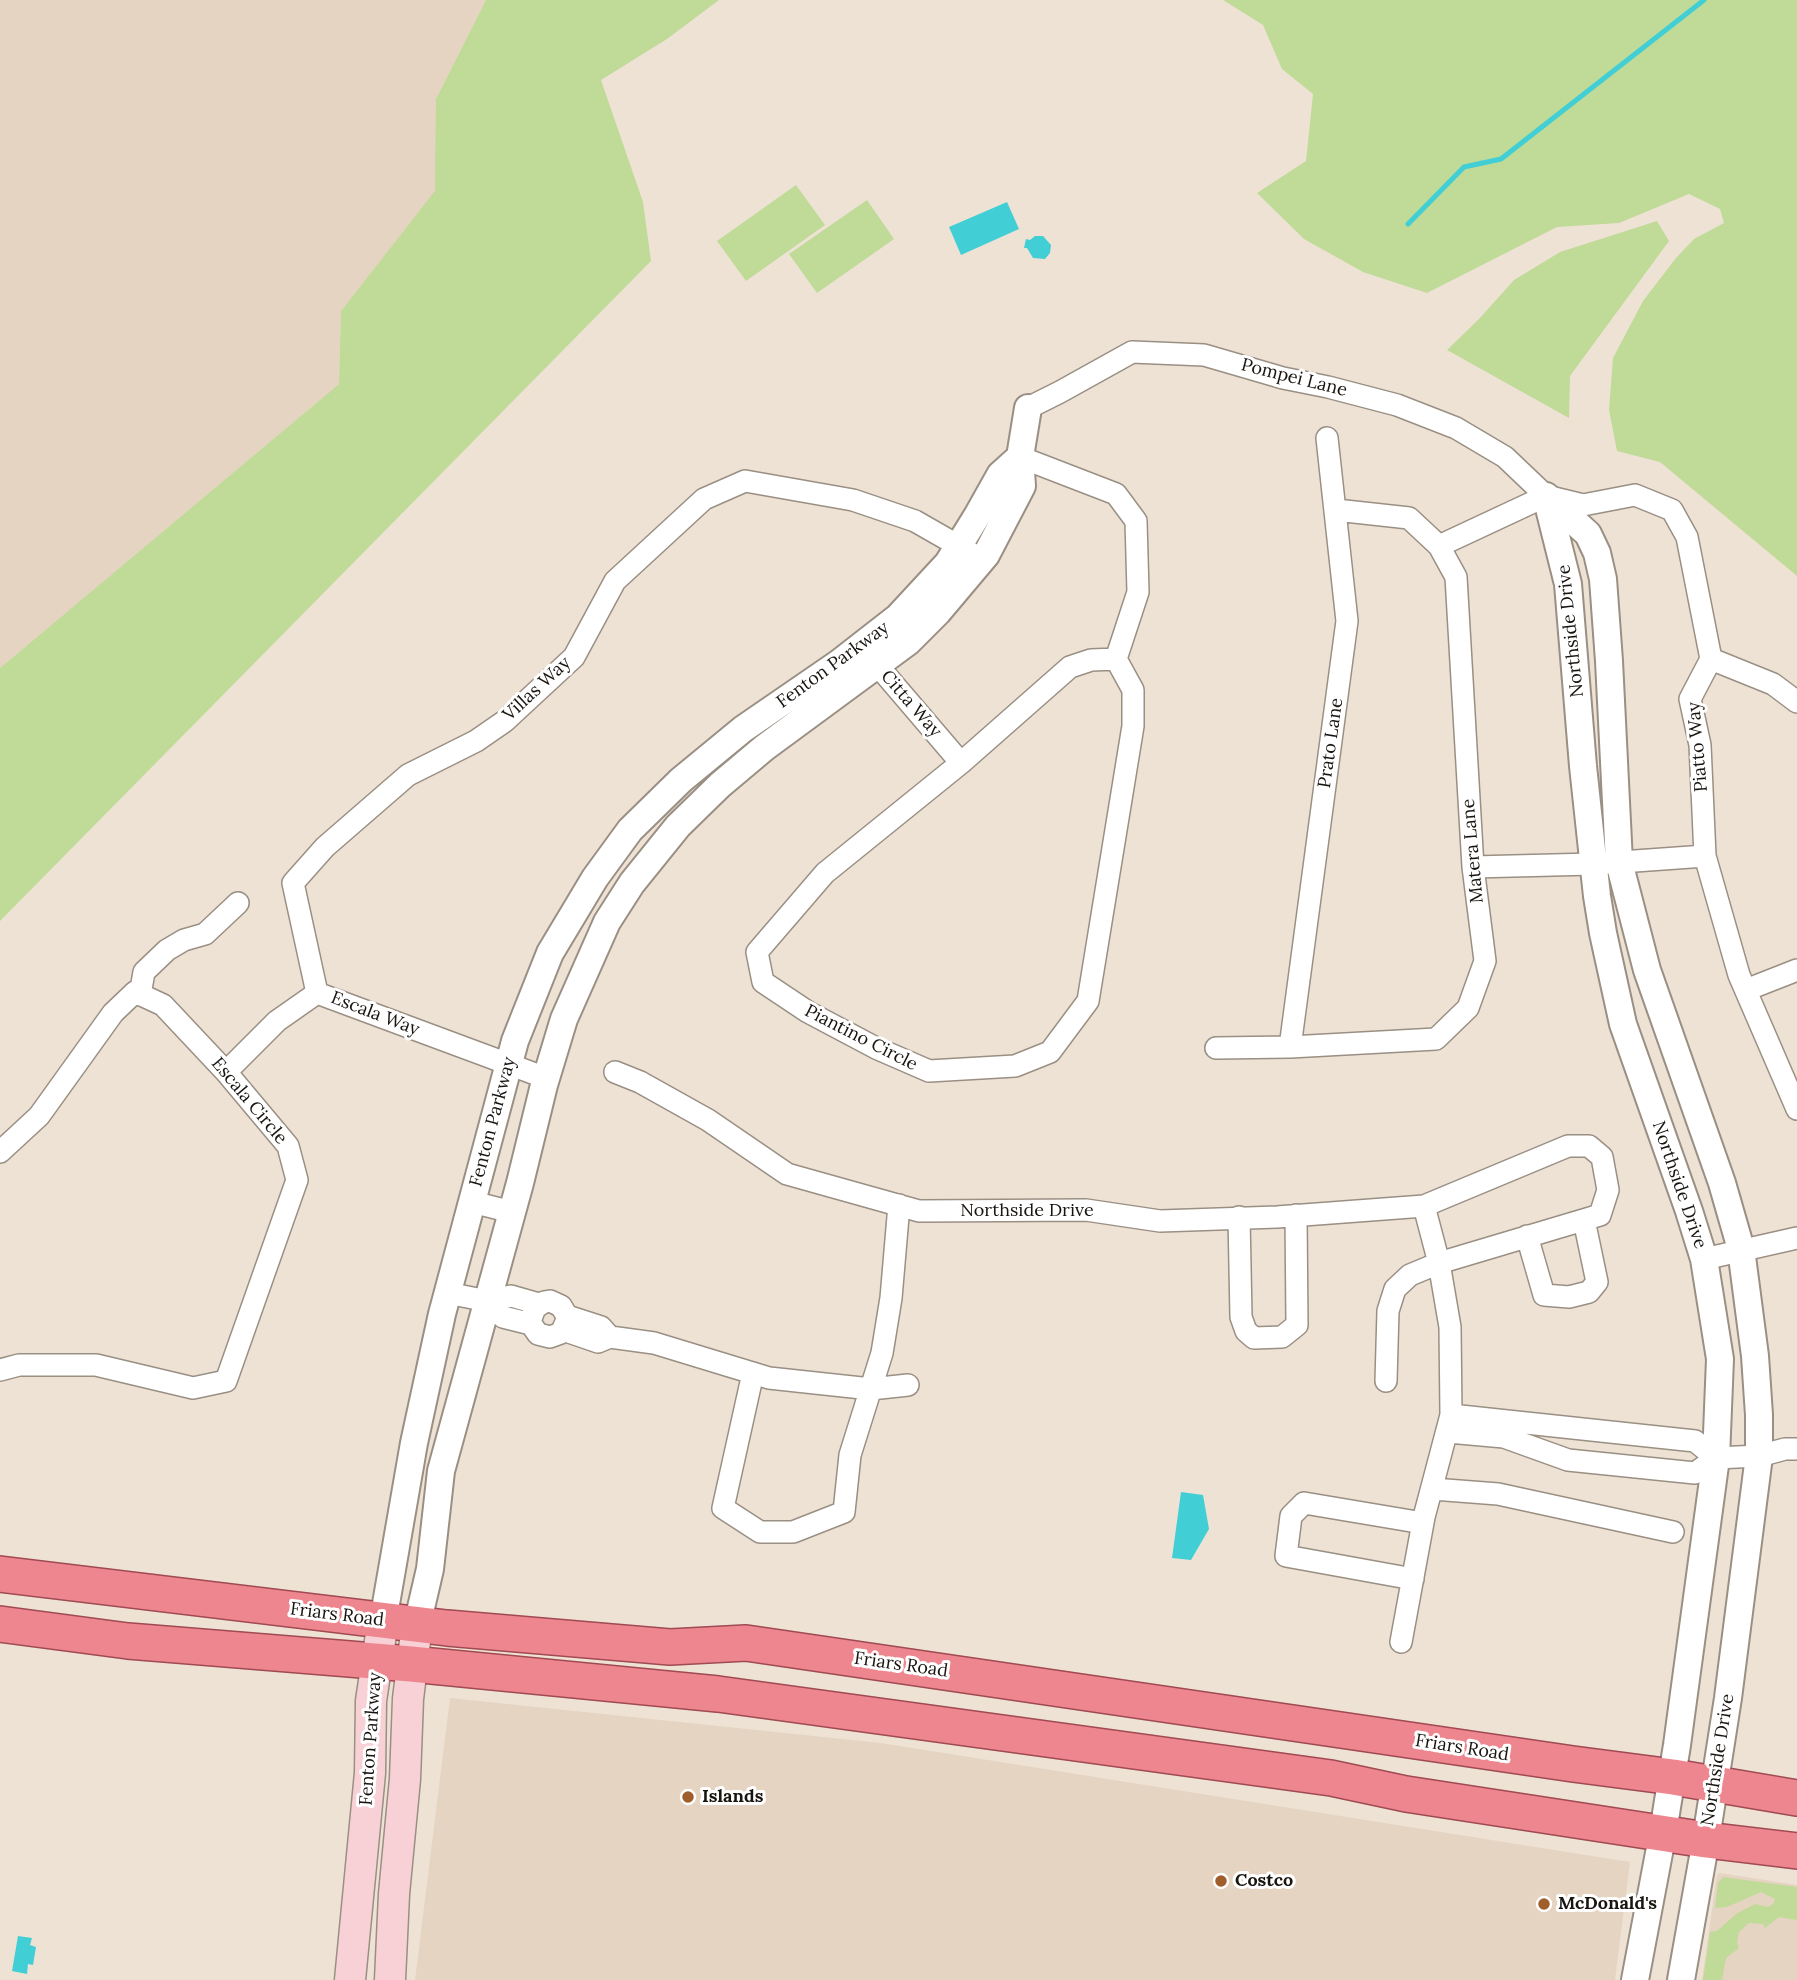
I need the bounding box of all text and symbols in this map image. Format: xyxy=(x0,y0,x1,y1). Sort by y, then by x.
street label: Pompei Lane xyxy=(1239,354,1349,402)
street label: Northside Drive xyxy=(1553,564,1589,698)
street label: Fenton Parkway xyxy=(773,617,893,713)
street label: Villas Way xyxy=(499,652,575,726)
street label: Citta Way xyxy=(876,666,946,742)
street label: Prato Lane xyxy=(1314,697,1348,789)
street label: Piatto Way xyxy=(1683,701,1713,793)
street label: Matera Lane xyxy=(1458,798,1488,904)
street label: Escala Way xyxy=(328,987,422,1041)
street label: Piantino Circle xyxy=(801,1000,921,1076)
street label: Escala Circle xyxy=(206,1053,292,1149)
street label: Fenton Parkway xyxy=(465,1055,521,1189)
street label: Northside Drive xyxy=(1647,1118,1711,1252)
street label: Northside Drive xyxy=(960,1200,1094,1222)
street label: Friars Road xyxy=(289,1599,385,1631)
street label: Friars Road xyxy=(853,1648,949,1682)
street label: Fenton Parkway xyxy=(356,1672,386,1806)
street label: Northside Drive xyxy=(1697,1692,1739,1828)
street label: Friars Road xyxy=(1414,1730,1510,1766)
place label: Islands xyxy=(702,1786,763,1808)
marker: Islands xyxy=(680,1789,696,1805)
place label: Costco xyxy=(1235,1870,1293,1892)
marker: Costco xyxy=(1213,1873,1229,1889)
place label: McDonald's xyxy=(1558,1893,1657,1915)
marker: McDonald's xyxy=(1536,1896,1552,1912)

